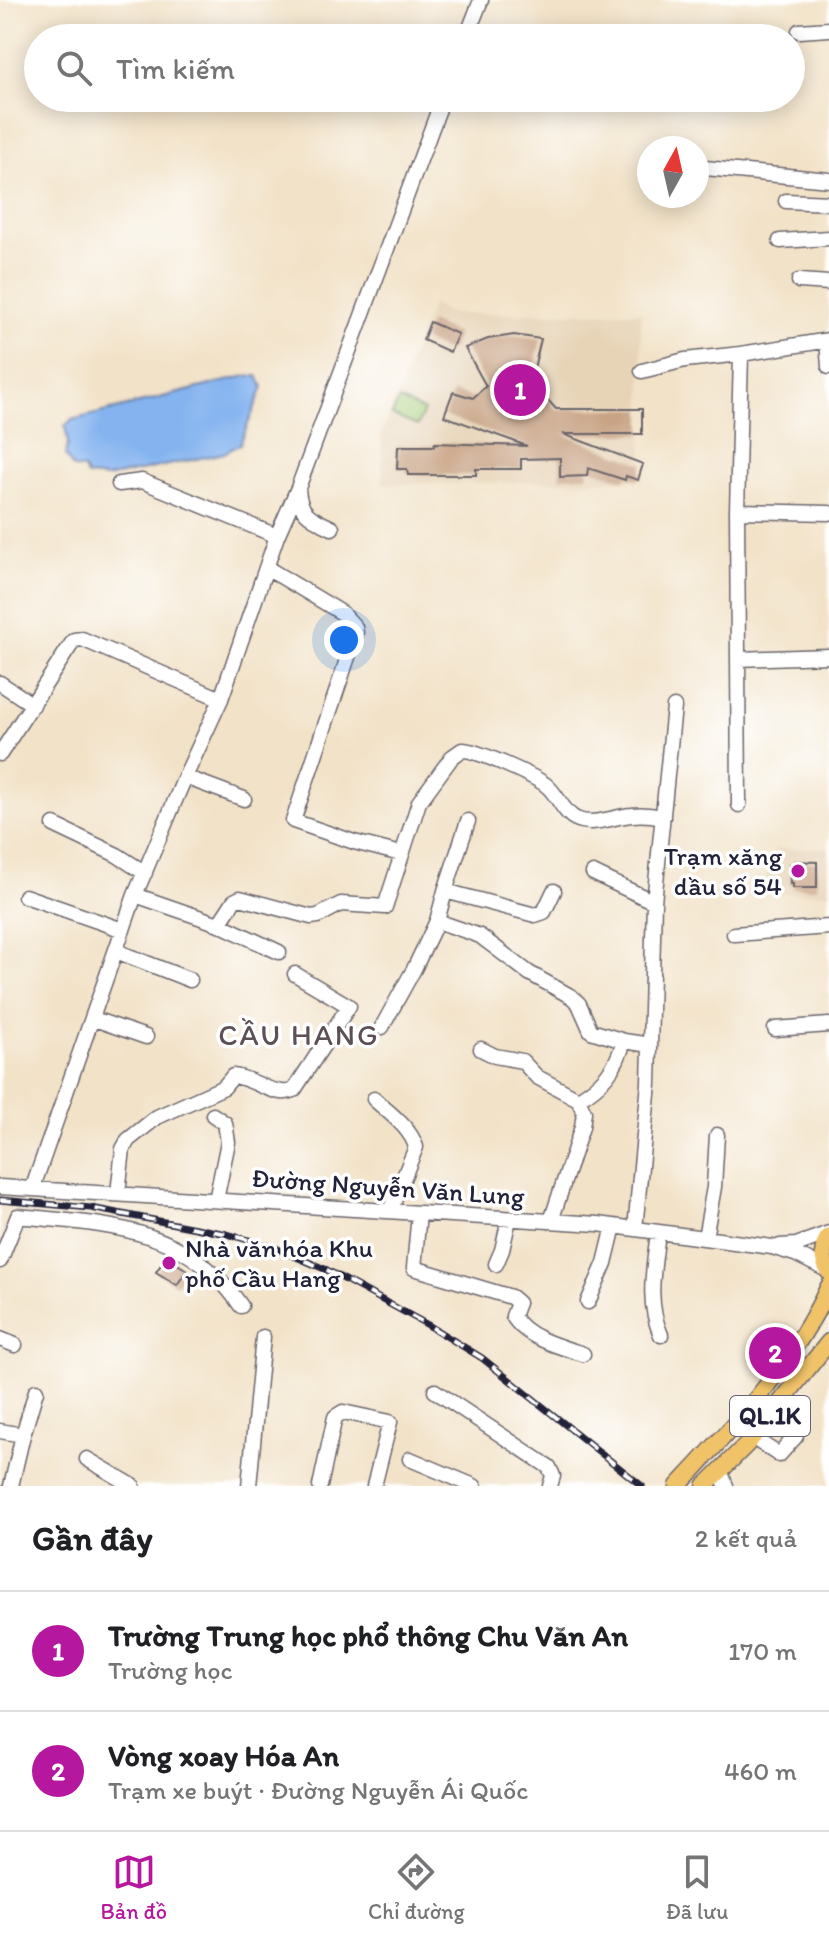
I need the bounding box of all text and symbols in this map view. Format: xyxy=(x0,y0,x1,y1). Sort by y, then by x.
search box xyxy=(24,24,805,112)
icon: search xyxy=(52,46,96,90)
text: Tìm kiếm xyxy=(116,50,235,87)
north arrow xyxy=(637,136,709,208)
pin: 1 xyxy=(494,360,546,420)
your location xyxy=(324,620,364,660)
place label: Trạm xăng dầu số 54 xyxy=(664,840,783,902)
marker: Trạm xăng dầu số 54 xyxy=(789,862,807,880)
district label: CẦU HANG xyxy=(218,1016,380,1053)
street label: Đường Nguyễn Văn Lung xyxy=(251,1162,526,1213)
place label: Nhà văn hóa Khu phố Cầu Hang xyxy=(185,1232,373,1294)
marker: Nhà văn hóa Khu phố Cầu Hang xyxy=(160,1254,178,1272)
pin: 2 xyxy=(749,1323,801,1383)
road number: QL.1K xyxy=(730,1396,810,1436)
text: Gần đây xyxy=(32,1518,153,1559)
text: 2 kết quả xyxy=(695,1522,797,1554)
text: Trường Trung học phổ thông Chu Văn An xyxy=(108,1617,628,1654)
text: 1 xyxy=(52,1635,64,1667)
text: 170 m xyxy=(728,1635,797,1667)
text: Trường học xyxy=(108,1654,233,1686)
text: Vòng xoay Hóa An xyxy=(108,1737,339,1774)
text: 2 xyxy=(51,1755,65,1787)
text: 460 m xyxy=(724,1755,797,1787)
text: Trạm xe buýt · Đường Nguyễn Ái Quốc xyxy=(108,1774,529,1806)
tab: Bản đồ xyxy=(101,1850,167,1925)
tab: Chỉ đường xyxy=(368,1850,465,1925)
tab: Đã lưu xyxy=(666,1850,728,1925)

